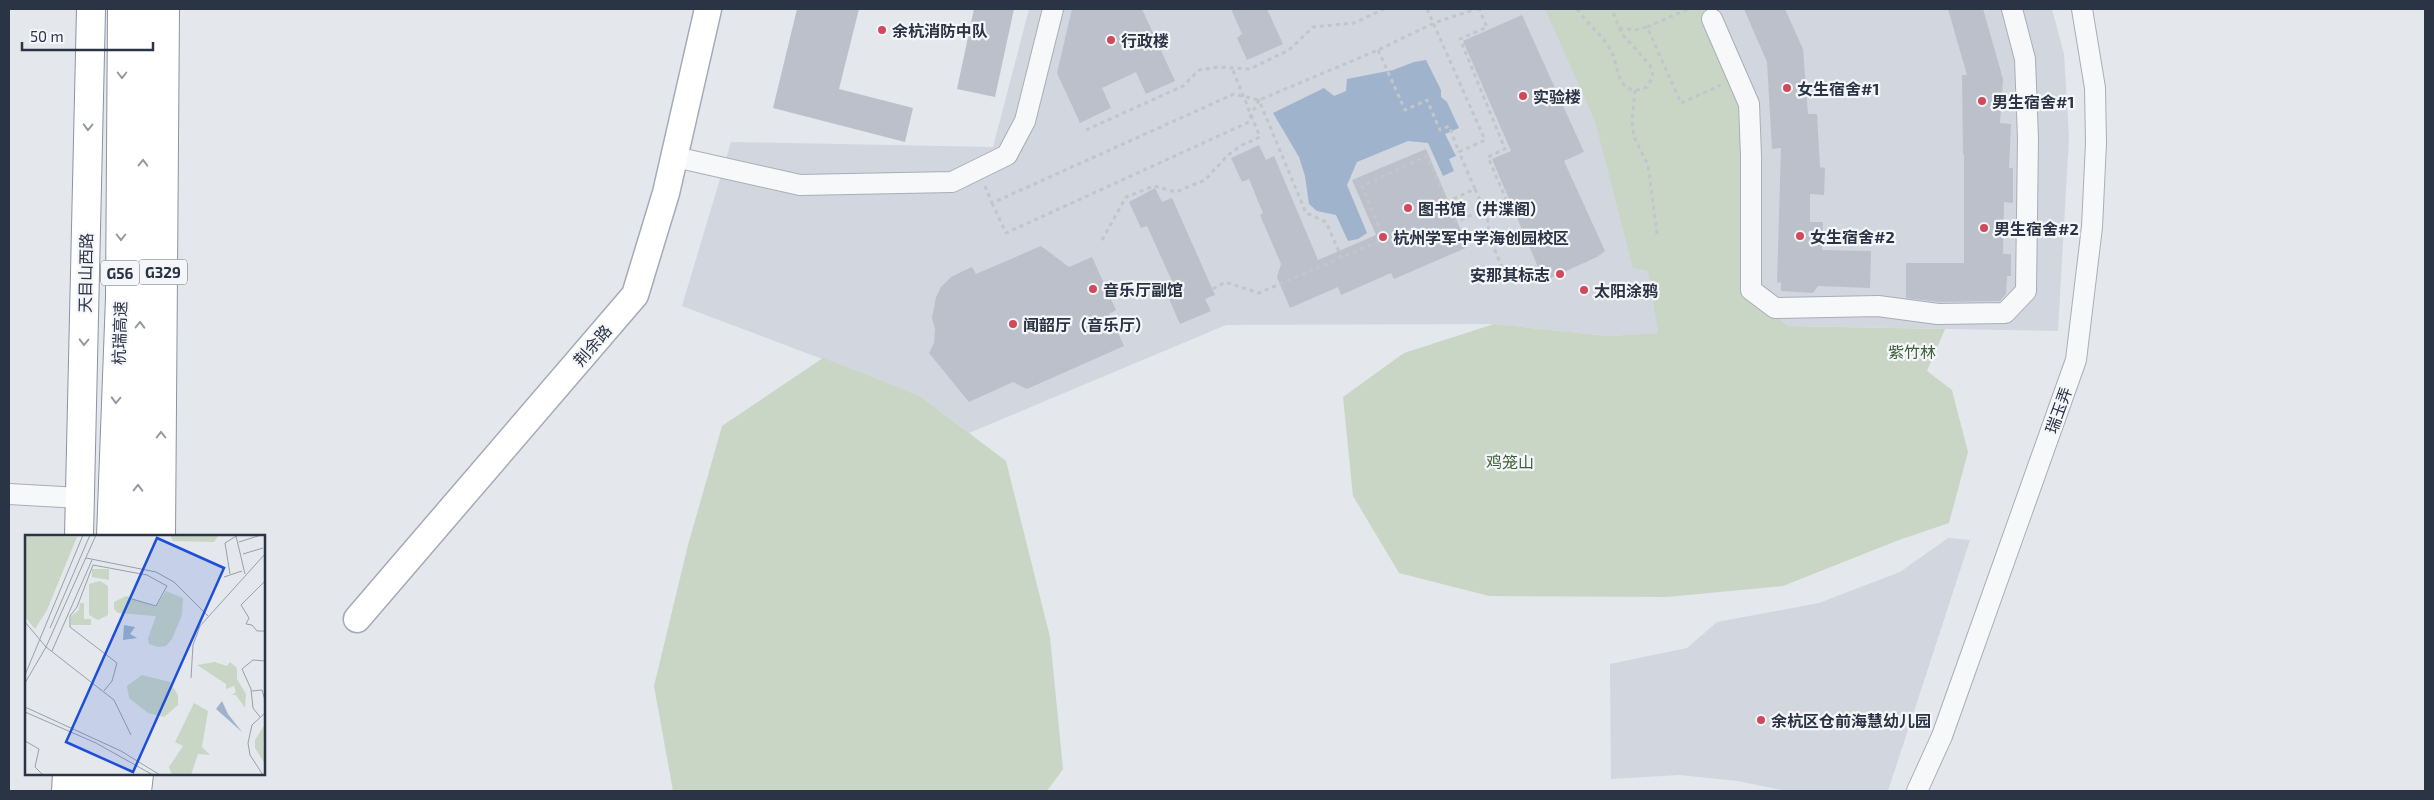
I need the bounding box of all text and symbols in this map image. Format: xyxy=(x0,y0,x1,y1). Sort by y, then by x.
scale bar xyxy=(22,20,154,52)
place label: 余杭消防中队 xyxy=(892,21,988,40)
marker: 余杭消防中队 xyxy=(876,24,888,36)
text: 50 m xyxy=(30,27,64,45)
place label: 行政楼 xyxy=(1121,31,1169,50)
marker: 行政楼 xyxy=(1105,34,1117,46)
one-way arrow xyxy=(117,72,127,79)
place label: 女生宿舍#1 xyxy=(1797,79,1879,98)
marker: 女生宿舍#1 xyxy=(1781,82,1793,94)
place label: 实验楼 xyxy=(1533,87,1581,106)
marker: 实验楼 xyxy=(1517,90,1529,102)
place label: 男生宿舍#1 xyxy=(1992,92,2074,111)
marker: 男生宿舍#1 xyxy=(1976,95,1988,107)
one-way arrow xyxy=(83,124,93,132)
one-way arrow xyxy=(138,158,148,166)
place label: 图书馆（井渫阁） xyxy=(1418,199,1546,218)
marker: 图书馆（井渫阁） xyxy=(1402,202,1414,214)
place label: 男生宿舍#2 xyxy=(1994,219,2079,238)
marker: 男生宿舍#2 xyxy=(1978,222,1990,234)
place label: 女生宿舍#2 xyxy=(1810,227,1895,246)
place label: 杭州学军中学海创园校区 xyxy=(1393,228,1569,247)
marker: 女生宿舍#2 xyxy=(1794,230,1806,242)
marker: 杭州学军中学海创园校区 xyxy=(1377,231,1389,243)
street label: 天目山西路 xyxy=(75,233,95,313)
one-way arrow xyxy=(116,234,126,242)
road number: G56 xyxy=(101,260,139,286)
road number: G329 xyxy=(139,260,187,284)
place label: 安那其标志 xyxy=(1470,265,1550,284)
marker: 安那其标志 xyxy=(1554,268,1566,280)
place label: 音乐厅副馆 xyxy=(1103,280,1183,299)
place label: 太阳涂鸦 xyxy=(1594,281,1658,300)
marker: 音乐厅副馆 xyxy=(1087,283,1099,295)
marker: 太阳涂鸦 xyxy=(1578,284,1590,296)
street label: 杭瑞高速 xyxy=(108,301,130,365)
place label: 闻韶厅（音乐厅） xyxy=(1023,315,1151,334)
marker: 闻韶厅（音乐厅） xyxy=(1007,318,1019,330)
one-way arrow xyxy=(135,321,146,329)
street label: 荆余路 xyxy=(569,321,615,369)
one-way arrow xyxy=(78,339,89,347)
park label: 紫竹林 xyxy=(1888,342,1936,361)
street label: 瑞玉弄 xyxy=(2041,384,2075,436)
one-way arrow xyxy=(111,396,122,404)
one-way arrow xyxy=(156,431,166,438)
park label: 鸡笼山 xyxy=(1486,452,1534,471)
one-way arrow xyxy=(133,483,143,491)
inset map xyxy=(25,535,265,775)
place label: 余杭区仓前海慧幼儿园 xyxy=(1771,711,1931,730)
marker: 余杭区仓前海慧幼儿园 xyxy=(1755,714,1767,726)

